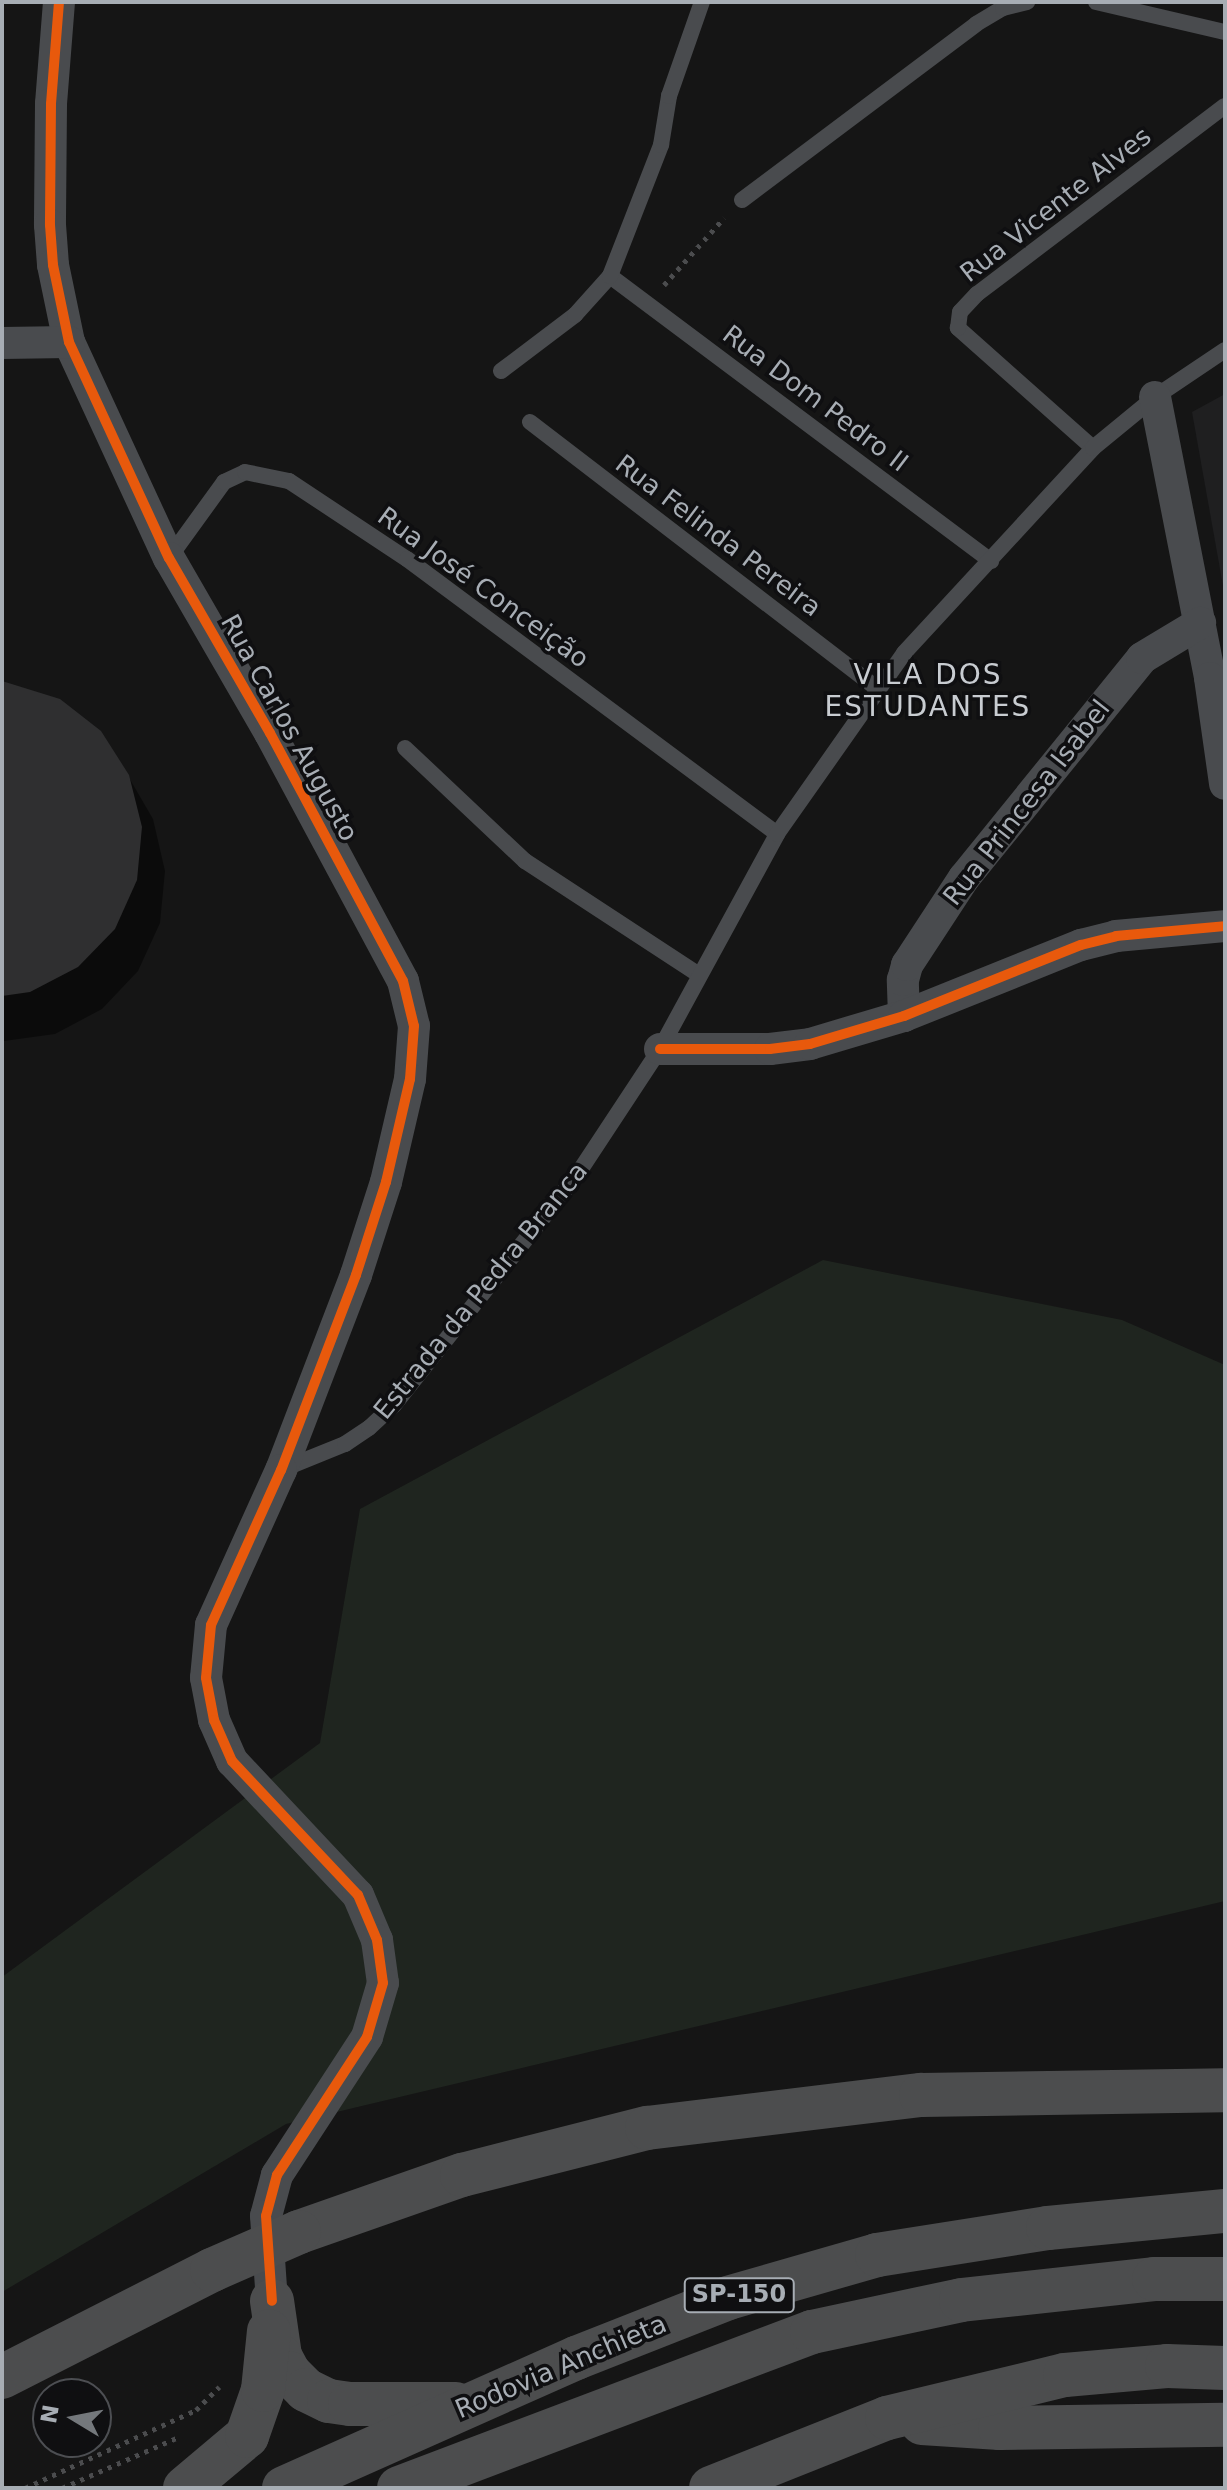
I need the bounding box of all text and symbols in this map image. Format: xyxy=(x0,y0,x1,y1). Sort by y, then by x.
street label: Rua Vicente Alves xyxy=(955,121,1157,289)
street label: Rua Dom Pedro II xyxy=(716,319,914,479)
street label: Rua Felinda Pereira xyxy=(609,448,827,624)
street label: Rua José Conceição xyxy=(371,501,595,675)
street label: Rua Carlos Augusto xyxy=(214,609,364,847)
district label: VILA DOS ESTUDANTES xyxy=(825,658,1031,724)
street label: Rua Princesa Isabel xyxy=(937,694,1117,912)
street label: Estrada da Pedra Branca xyxy=(368,1156,594,1426)
road number: SP-150 xyxy=(683,2275,795,2315)
street label: Rodovia Anchieta xyxy=(451,2308,671,2426)
north arrow xyxy=(32,2378,112,2458)
text: N xyxy=(36,2403,64,2425)

